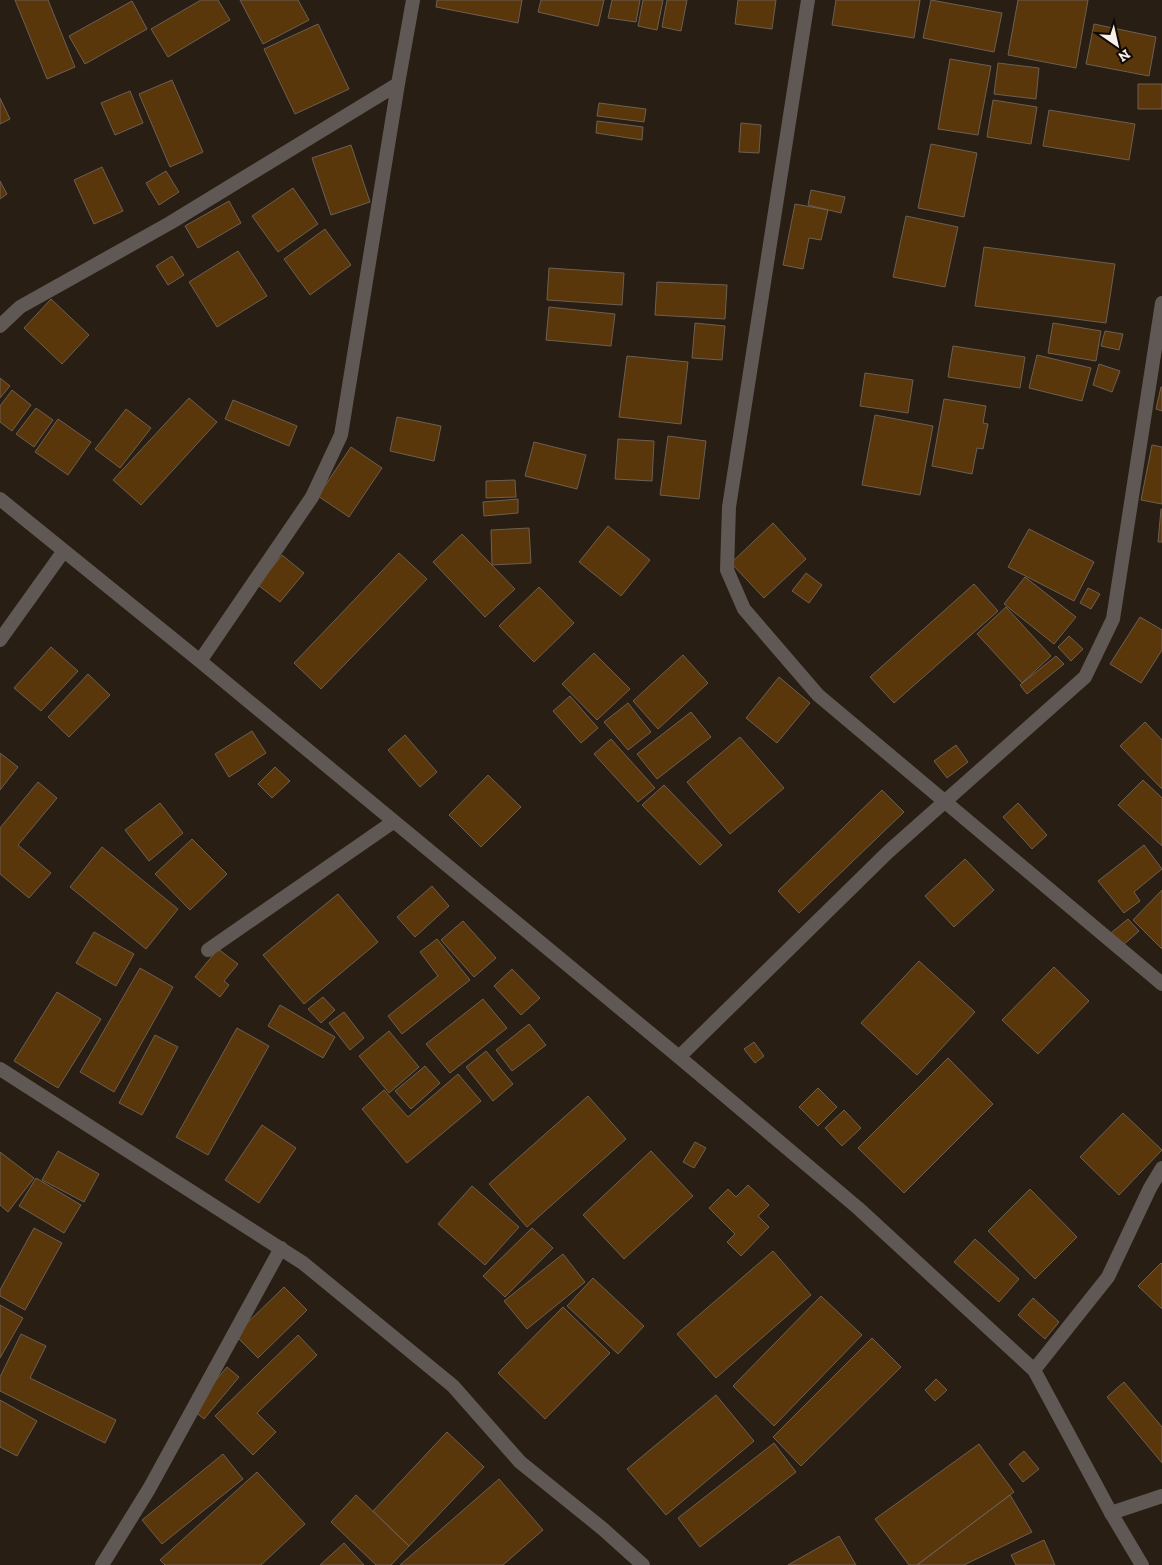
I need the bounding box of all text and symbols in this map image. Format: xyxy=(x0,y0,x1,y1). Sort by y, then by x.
north arrow xyxy=(1092,20,1142,70)
text: N xyxy=(1115,45,1133,66)

